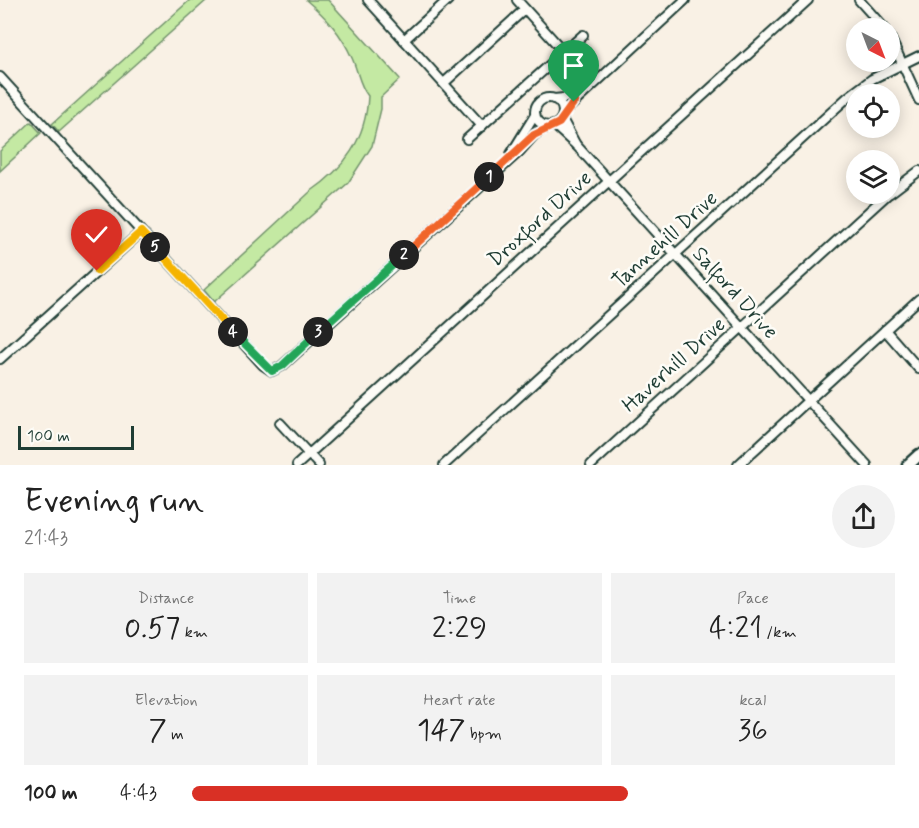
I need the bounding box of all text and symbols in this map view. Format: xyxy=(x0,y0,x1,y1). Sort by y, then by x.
north arrow xyxy=(846,18,900,72)
map controls xyxy=(846,18,900,204)
pin xyxy=(548,40,599,102)
icon: arrive xyxy=(557,49,590,82)
button: locate xyxy=(846,84,900,138)
button: layers xyxy=(846,150,900,204)
pin: 1 xyxy=(474,162,504,192)
street label: Droxford Drive xyxy=(482,165,600,275)
text: 1 xyxy=(485,166,493,187)
street label: Tannehill Drive xyxy=(606,185,724,295)
pin xyxy=(71,209,122,271)
icon: check xyxy=(80,218,113,251)
pin: 5 xyxy=(140,232,170,262)
text: 5 xyxy=(150,236,160,257)
pin: 2 xyxy=(389,240,419,270)
street label: Salford Drive xyxy=(684,241,784,347)
text: 2 xyxy=(400,244,408,265)
street label: Haverhill Drive xyxy=(616,311,732,419)
pin: 4 xyxy=(218,317,248,347)
pin: 3 xyxy=(303,317,333,347)
text: 4 xyxy=(228,321,238,342)
text: 3 xyxy=(314,321,322,342)
scale bar xyxy=(18,423,134,450)
text: 100 m xyxy=(27,426,70,447)
text: Evening run xyxy=(24,480,204,524)
button: share xyxy=(832,485,895,548)
text: 21:43 xyxy=(24,525,68,552)
text: Distance xyxy=(138,588,194,609)
text: Time xyxy=(443,588,476,609)
text: Pace xyxy=(737,588,769,609)
text: 0.57 xyxy=(124,609,180,648)
text: 2:29 xyxy=(432,609,487,648)
text: 4:21 xyxy=(709,609,762,648)
text: km xyxy=(180,622,208,643)
text: /km xyxy=(762,622,797,643)
text: Elevation xyxy=(135,690,198,711)
text: Heart rate xyxy=(424,690,495,711)
text: kcal xyxy=(739,690,766,711)
text: 7 xyxy=(149,711,167,750)
text: 147 xyxy=(417,711,465,750)
text: 36 xyxy=(738,711,768,750)
text: m xyxy=(167,724,184,745)
text: bpm xyxy=(465,724,502,745)
text: 100 m xyxy=(24,780,78,807)
text: 4:43 xyxy=(120,780,157,807)

